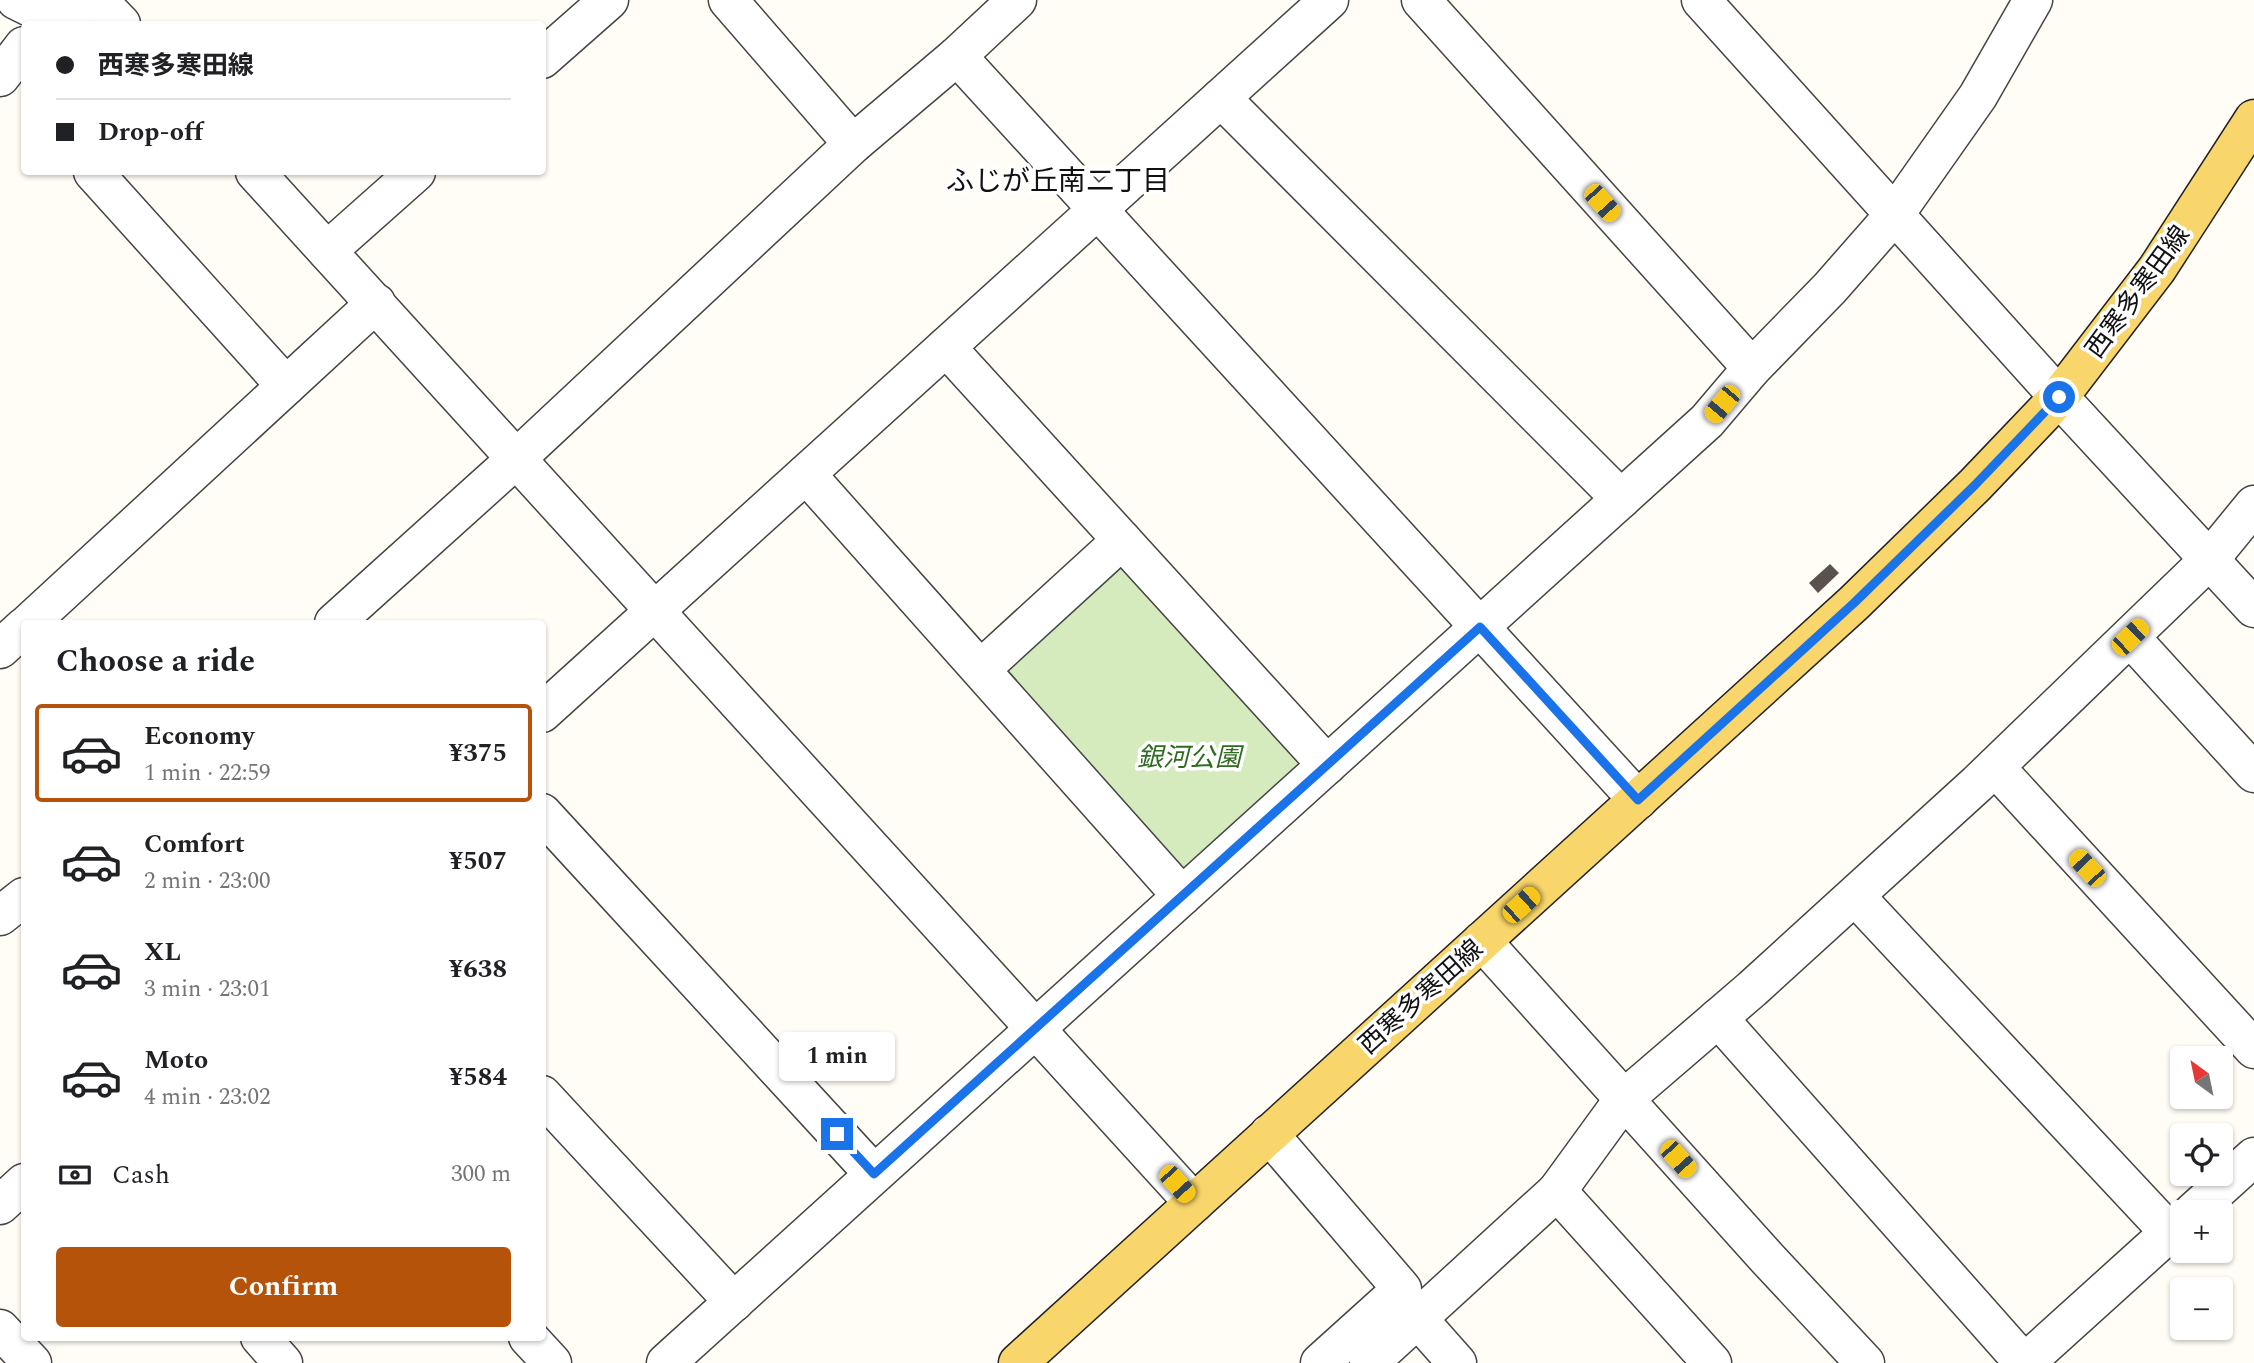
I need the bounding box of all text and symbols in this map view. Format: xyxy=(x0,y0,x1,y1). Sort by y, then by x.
text: 西寒多寒田線 xyxy=(98,46,254,86)
text: Drop-off xyxy=(98,112,203,152)
district label: ふじが丘南二丁目 xyxy=(946,160,1170,203)
car xyxy=(1581,180,1624,226)
street label: 西寒多寒田線 xyxy=(2076,217,2200,367)
car xyxy=(1701,381,1744,427)
route start xyxy=(2043,381,2075,413)
car xyxy=(2108,615,2153,659)
text: Choose a ride xyxy=(56,637,255,686)
text: Economy xyxy=(144,716,254,756)
icon: car xyxy=(60,722,123,785)
text: ¥375 xyxy=(449,733,507,773)
park label: 銀河公園 xyxy=(1137,738,1245,778)
text: 1 min · 22:59 xyxy=(144,756,271,791)
text: Comfort xyxy=(144,824,245,864)
icon: car xyxy=(60,830,123,893)
text: ¥507 xyxy=(449,841,507,881)
car xyxy=(2065,845,2110,891)
text: 2 min · 23:00 xyxy=(144,864,271,899)
car xyxy=(1499,883,1544,927)
street label: 西寒多寒田線 xyxy=(1350,930,1492,1064)
text: XL xyxy=(144,932,181,972)
icon: car xyxy=(60,938,123,1001)
text: ¥638 xyxy=(449,949,507,989)
text: 3 min · 23:01 xyxy=(144,972,271,1007)
callout: 1 min xyxy=(779,1032,895,1082)
text: 1 min xyxy=(806,1039,868,1074)
text: Moto xyxy=(144,1040,208,1080)
icon: car xyxy=(60,1046,123,1109)
north arrow xyxy=(2170,1046,2233,1110)
map controls xyxy=(2170,1046,2233,1340)
text: ¥584 xyxy=(449,1057,507,1097)
text: 4 min · 23:02 xyxy=(144,1080,271,1115)
route end xyxy=(821,1118,853,1150)
button: locate xyxy=(2170,1123,2233,1186)
car xyxy=(1657,1136,1700,1182)
text: Cash xyxy=(112,1155,170,1195)
icon: cash xyxy=(56,1156,94,1194)
text: 300 m xyxy=(451,1157,511,1192)
car xyxy=(1156,1161,1199,1207)
button: + xyxy=(2170,1200,2233,1263)
button: Confirm xyxy=(56,1247,511,1327)
button: − xyxy=(2170,1277,2233,1340)

